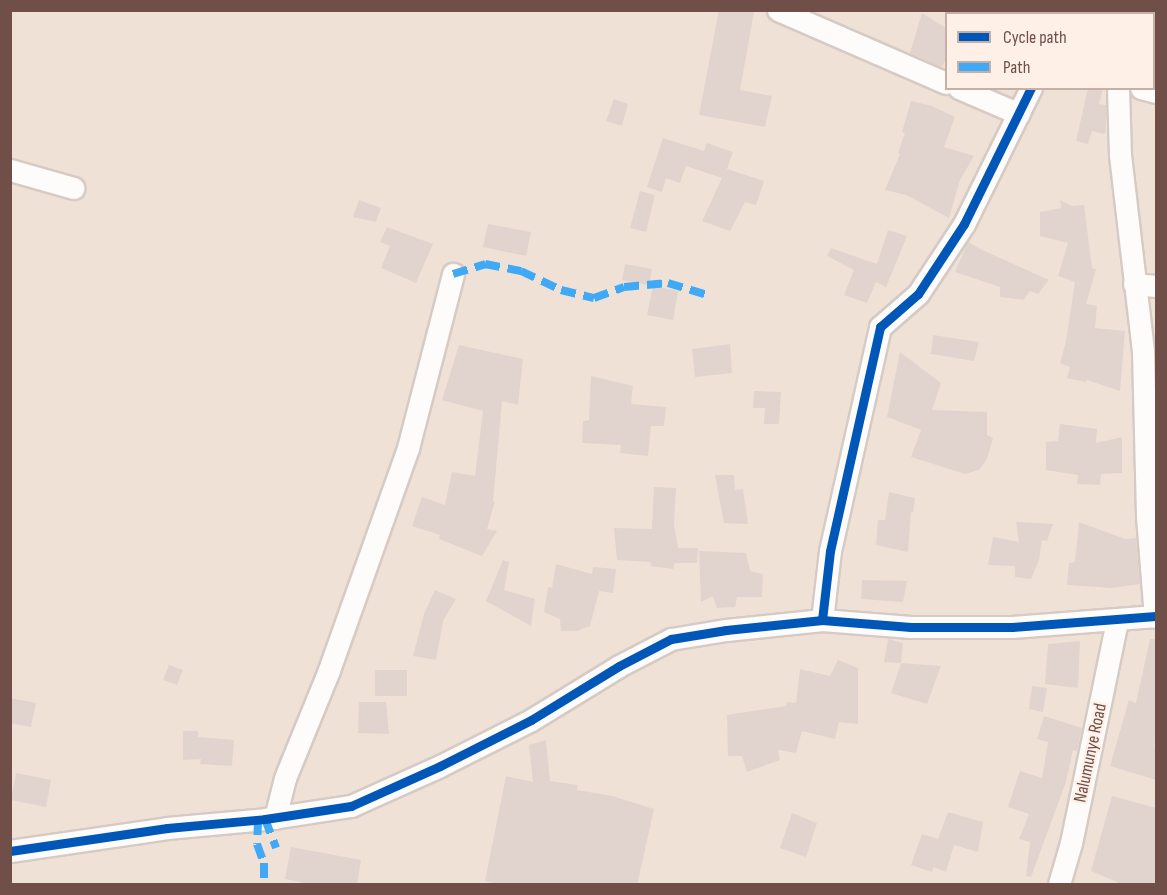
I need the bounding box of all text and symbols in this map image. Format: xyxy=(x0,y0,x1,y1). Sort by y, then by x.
legend xyxy=(945,12,1155,90)
text: Cycle path xyxy=(1003,27,1067,48)
text: Path xyxy=(1003,57,1031,78)
street label: Nalumunye Road xyxy=(1070,702,1112,804)

